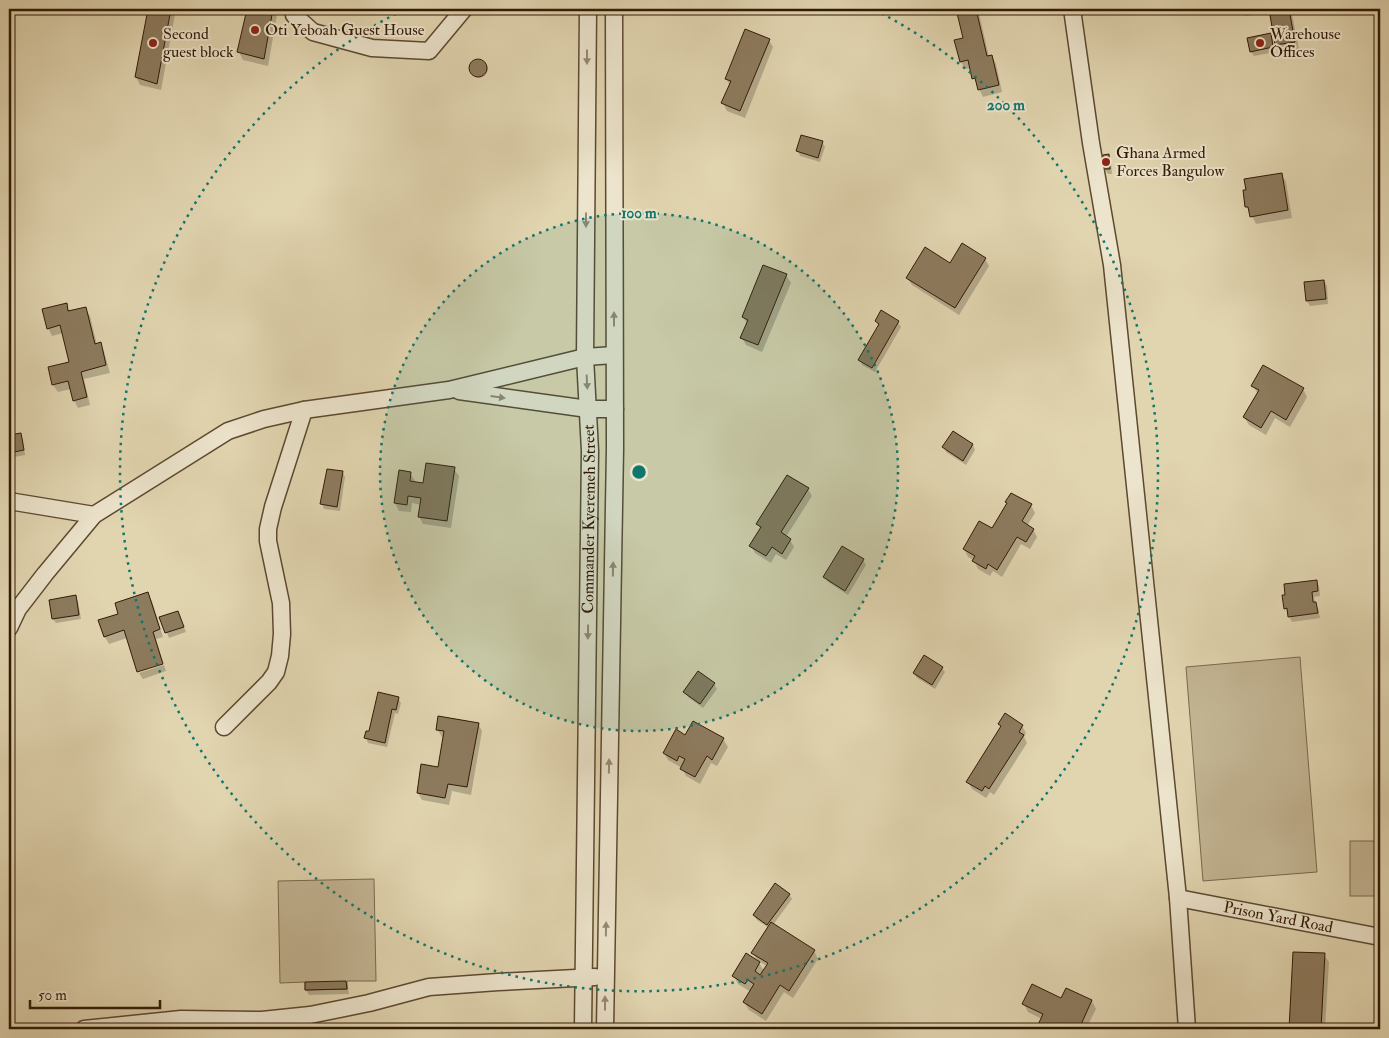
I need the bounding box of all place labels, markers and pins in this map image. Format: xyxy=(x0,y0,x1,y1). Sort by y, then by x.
place label: Oti Yeboah Guest House xyxy=(265,20,425,40)
place label: Second guest block xyxy=(163,24,234,62)
marker: Oti Yeboah Guest House xyxy=(249,24,261,36)
place label: Warehouse Offices xyxy=(1269,24,1341,62)
marker: Second guest block xyxy=(147,37,159,49)
marker: Warehouse Offices xyxy=(1254,37,1266,49)
place label: Ghana Armed Forces Bangulow xyxy=(1116,143,1225,181)
marker: Ghana Armed Forces Bangulow xyxy=(1100,156,1112,168)
centre of rings xyxy=(630,463,648,481)

